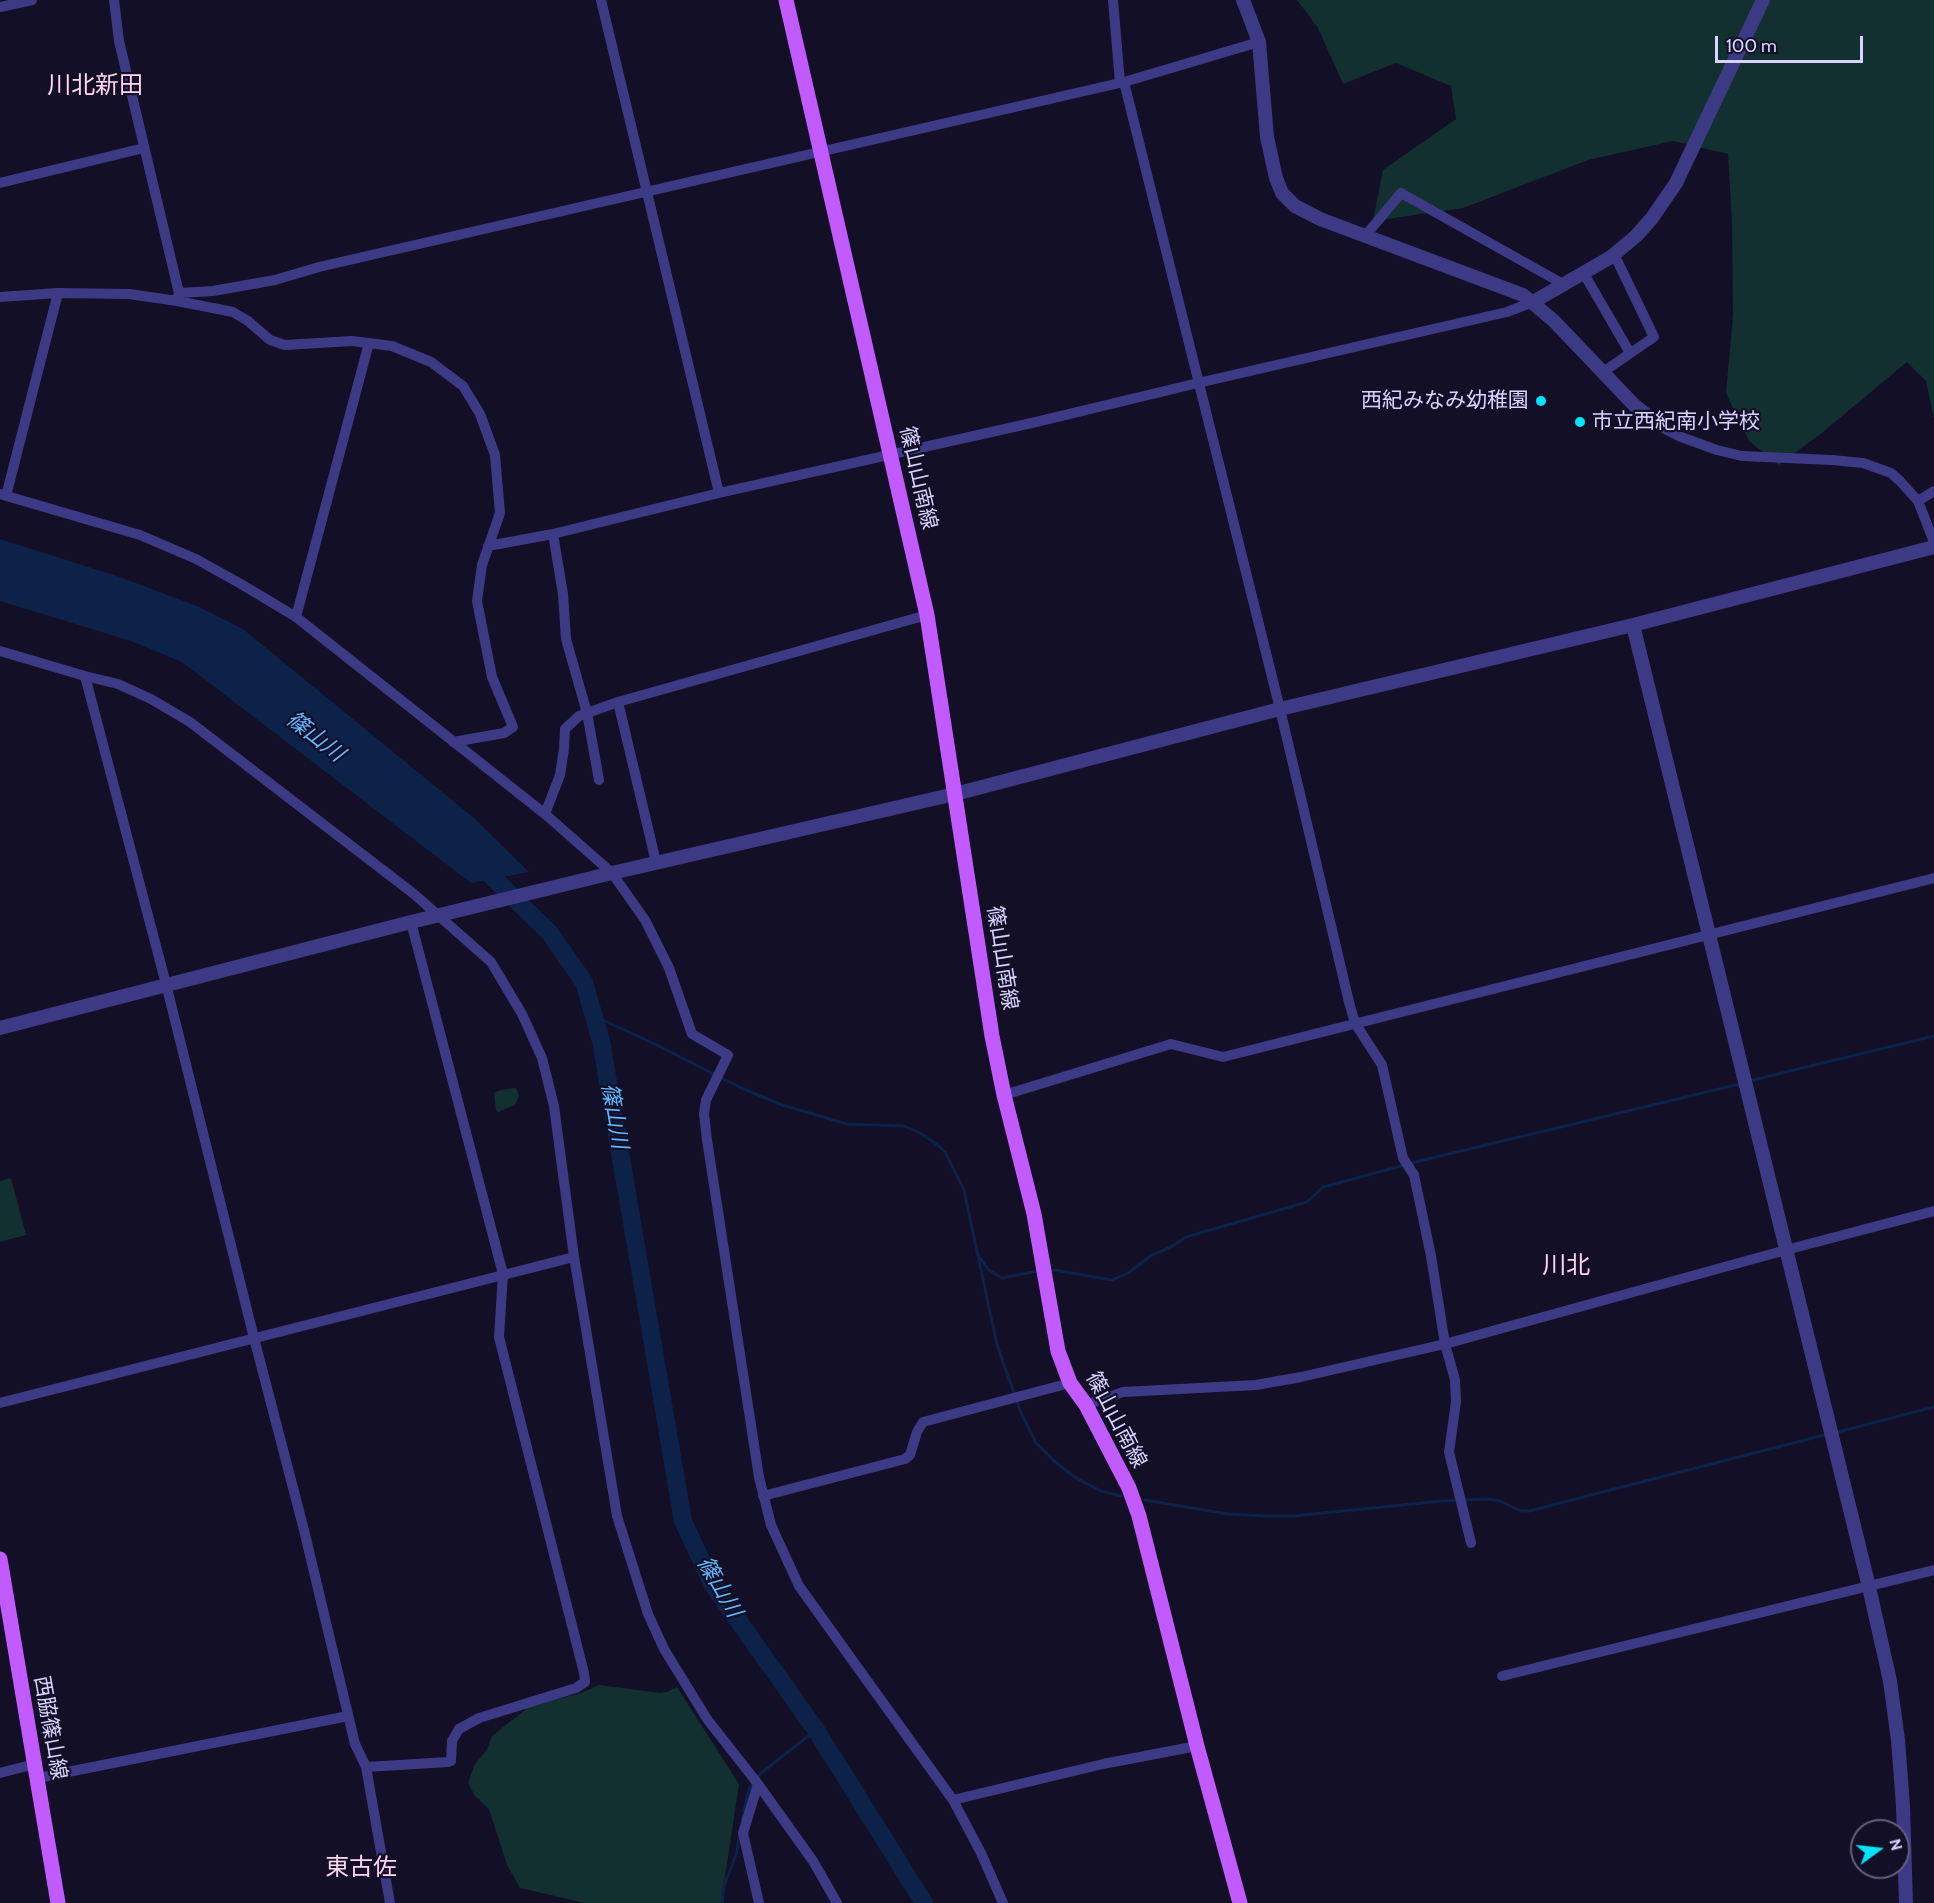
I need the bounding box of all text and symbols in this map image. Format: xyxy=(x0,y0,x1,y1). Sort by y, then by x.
scale bar xyxy=(1718,24,1866,62)
text: 100 m xyxy=(1726,35,1777,57)
district label: 川北新田 xyxy=(47,72,143,100)
place label: 西紀みなみ幼稚園 xyxy=(1361,388,1529,414)
marker: 西紀みなみ幼稚園 xyxy=(1534,394,1548,408)
place label: 市立西紀南小学校 xyxy=(1592,409,1760,435)
marker: 市立西紀南小学校 xyxy=(1573,415,1587,429)
street label: 篠山山南線 xyxy=(894,424,942,532)
water label: 篠山川 xyxy=(281,706,349,768)
street label: 篠山山南線 xyxy=(981,904,1023,1012)
water label: 篠山川 xyxy=(595,1081,633,1151)
district label: 川北 xyxy=(1542,1252,1590,1280)
street label: 篠山山南線 xyxy=(1080,1368,1152,1472)
water label: 篠山川 xyxy=(691,1552,747,1622)
street label: 西脇篠山線 xyxy=(28,1674,72,1782)
north arrow xyxy=(1850,1819,1910,1879)
text: N xyxy=(1885,1837,1907,1853)
district label: 東古佐 xyxy=(325,1854,397,1882)

